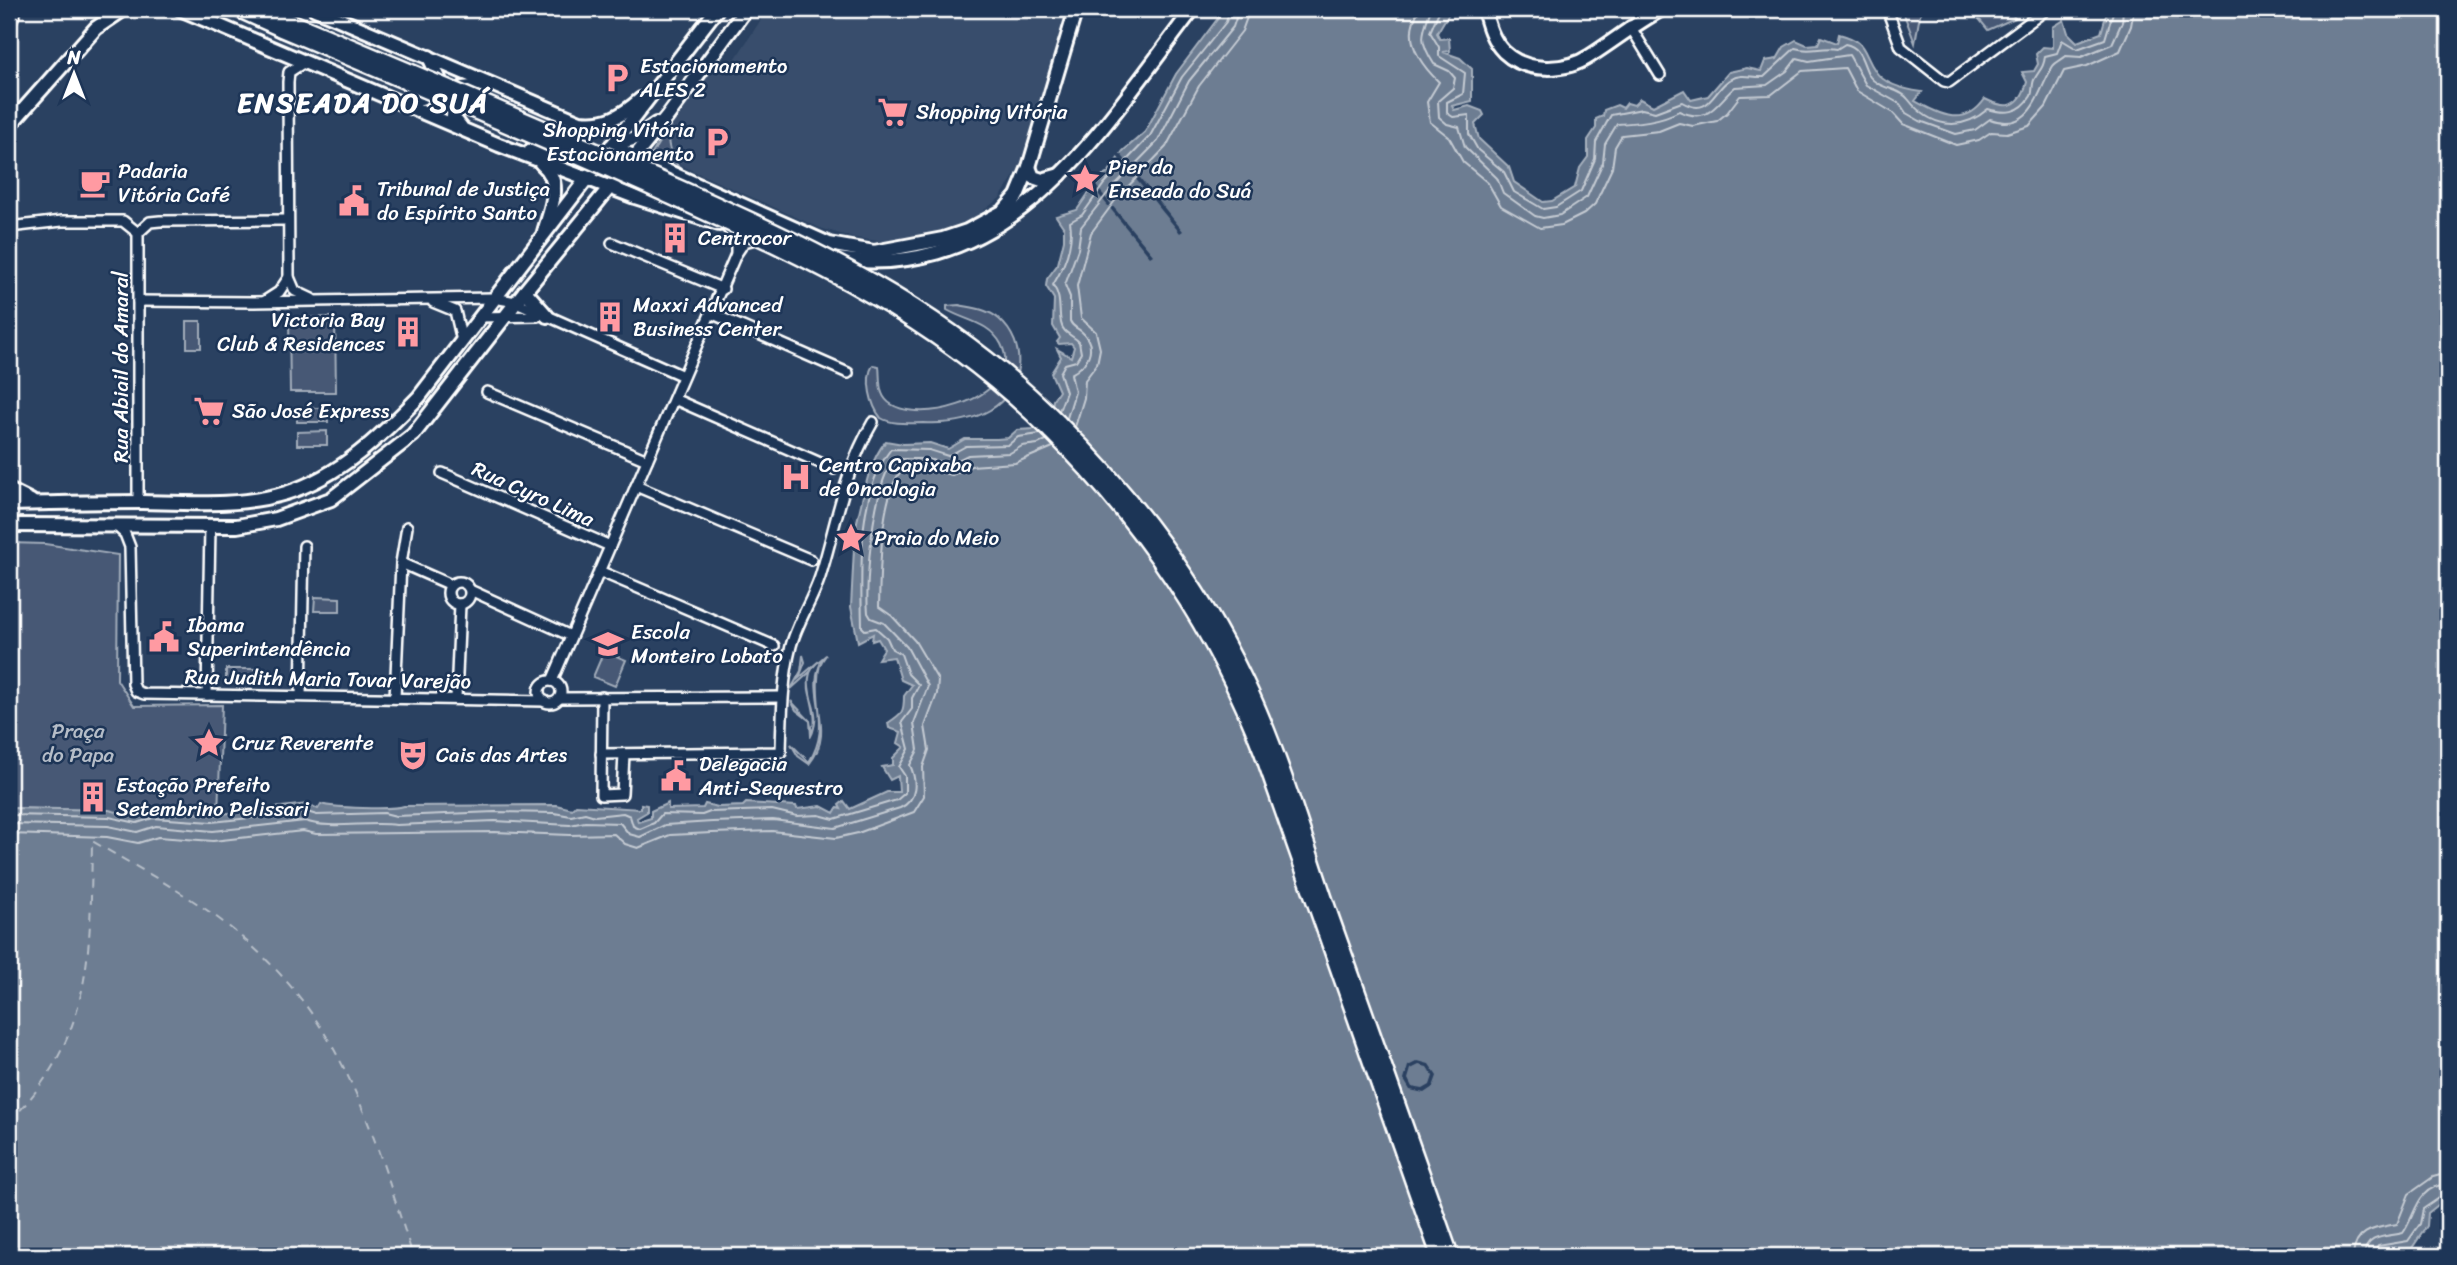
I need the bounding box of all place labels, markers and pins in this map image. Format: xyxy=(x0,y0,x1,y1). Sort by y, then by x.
place label: Estacionamento ALES 2 xyxy=(639,47,787,109)
parking icon: Estacionamento ALES 2 xyxy=(600,61,634,95)
place label: Shopping Vitória xyxy=(916,93,1068,131)
supermarket icon: Shopping Vitória xyxy=(876,95,910,129)
place label: Shopping Vitória Estacionamento xyxy=(543,111,694,173)
parking icon: Shopping Vitória Estacionamento xyxy=(700,125,734,159)
place label: Pier da Enseada do Suá xyxy=(1108,148,1252,210)
place label: Padaria Vitória Café xyxy=(118,152,230,214)
place icon: Pier da Enseada do Suá xyxy=(1068,162,1102,196)
cafe icon: Padaria Vitória Café xyxy=(78,166,112,200)
place label: Tribunal de Justiça do Espírito Santo xyxy=(377,170,551,232)
public building icon: Tribunal de Justiça do Espírito Santo xyxy=(337,184,371,218)
place label: Centrocor xyxy=(698,219,793,257)
building icon: Centrocor xyxy=(658,221,692,255)
place label: Maxxi Advanced Business Center xyxy=(633,286,784,348)
building icon: Maxxi Advanced Business Center xyxy=(593,300,627,334)
place label: Victoria Bay Club & Residences xyxy=(217,301,385,363)
building icon: Victoria Bay Club & Residences xyxy=(391,315,425,349)
place label: São José Express xyxy=(232,392,390,430)
supermarket icon: São José Express xyxy=(192,394,226,428)
place label: Centro Capixaba de Oncologia xyxy=(819,446,972,508)
hospital icon: Centro Capixaba de Oncologia xyxy=(779,460,813,494)
place label: Praia do Meio xyxy=(874,519,1000,557)
place icon: Praia do Meio xyxy=(834,521,868,555)
place label: Ibama Superintendência xyxy=(186,606,351,668)
place label: Escola Monteiro Lobato xyxy=(631,613,783,675)
public building icon: Ibama Superintendência xyxy=(147,620,181,654)
school or university icon: Escola Monteiro Lobato xyxy=(591,627,625,661)
place label: Cruz Reverente xyxy=(232,724,374,762)
place icon: Cruz Reverente xyxy=(192,726,226,760)
place label: Cais das Artes xyxy=(436,736,568,774)
theatre icon: Cais das Artes xyxy=(396,738,430,772)
place label: Delegacia Anti-Sequestro xyxy=(698,745,844,807)
public building icon: Delegacia Anti-Sequestro xyxy=(659,759,693,793)
place label: Estação Prefeito Setembrino Pelissari xyxy=(116,766,310,828)
building icon: Estação Prefeito Setembrino Pelissari xyxy=(76,780,110,814)

